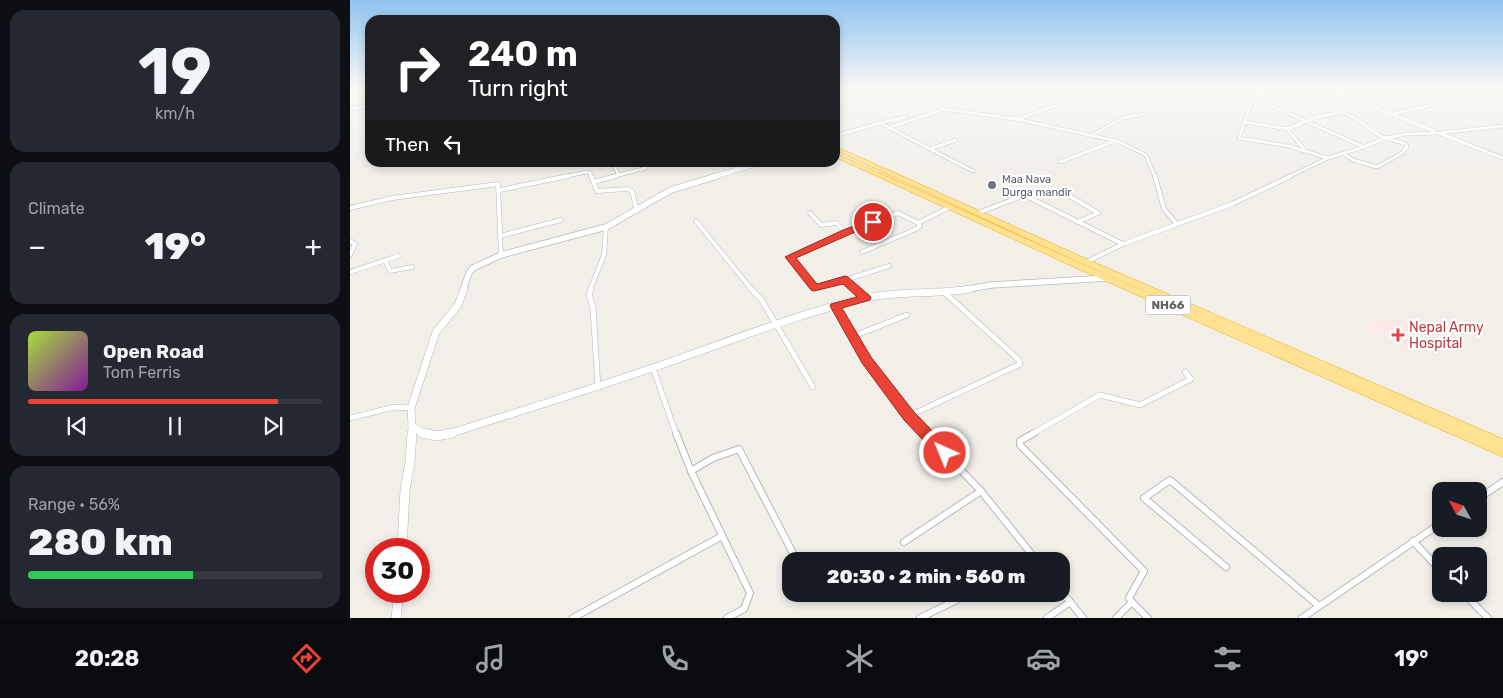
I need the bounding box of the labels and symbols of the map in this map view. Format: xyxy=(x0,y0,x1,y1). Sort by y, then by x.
place label: Maa Nava Durga mandir xyxy=(1002,173,1072,199)
marker: Maa Nava Durga mandir xyxy=(986,179,998,191)
pin xyxy=(852,201,894,243)
road number: NH66 xyxy=(1146,296,1190,314)
place label: Nepal Army Hospital xyxy=(1409,319,1484,352)
marker: Nepal Army Hospital xyxy=(1391,328,1405,342)
position arrow xyxy=(918,426,970,478)
north arrow xyxy=(1432,482,1488,538)
speed limit sign: 30 xyxy=(365,538,430,603)

